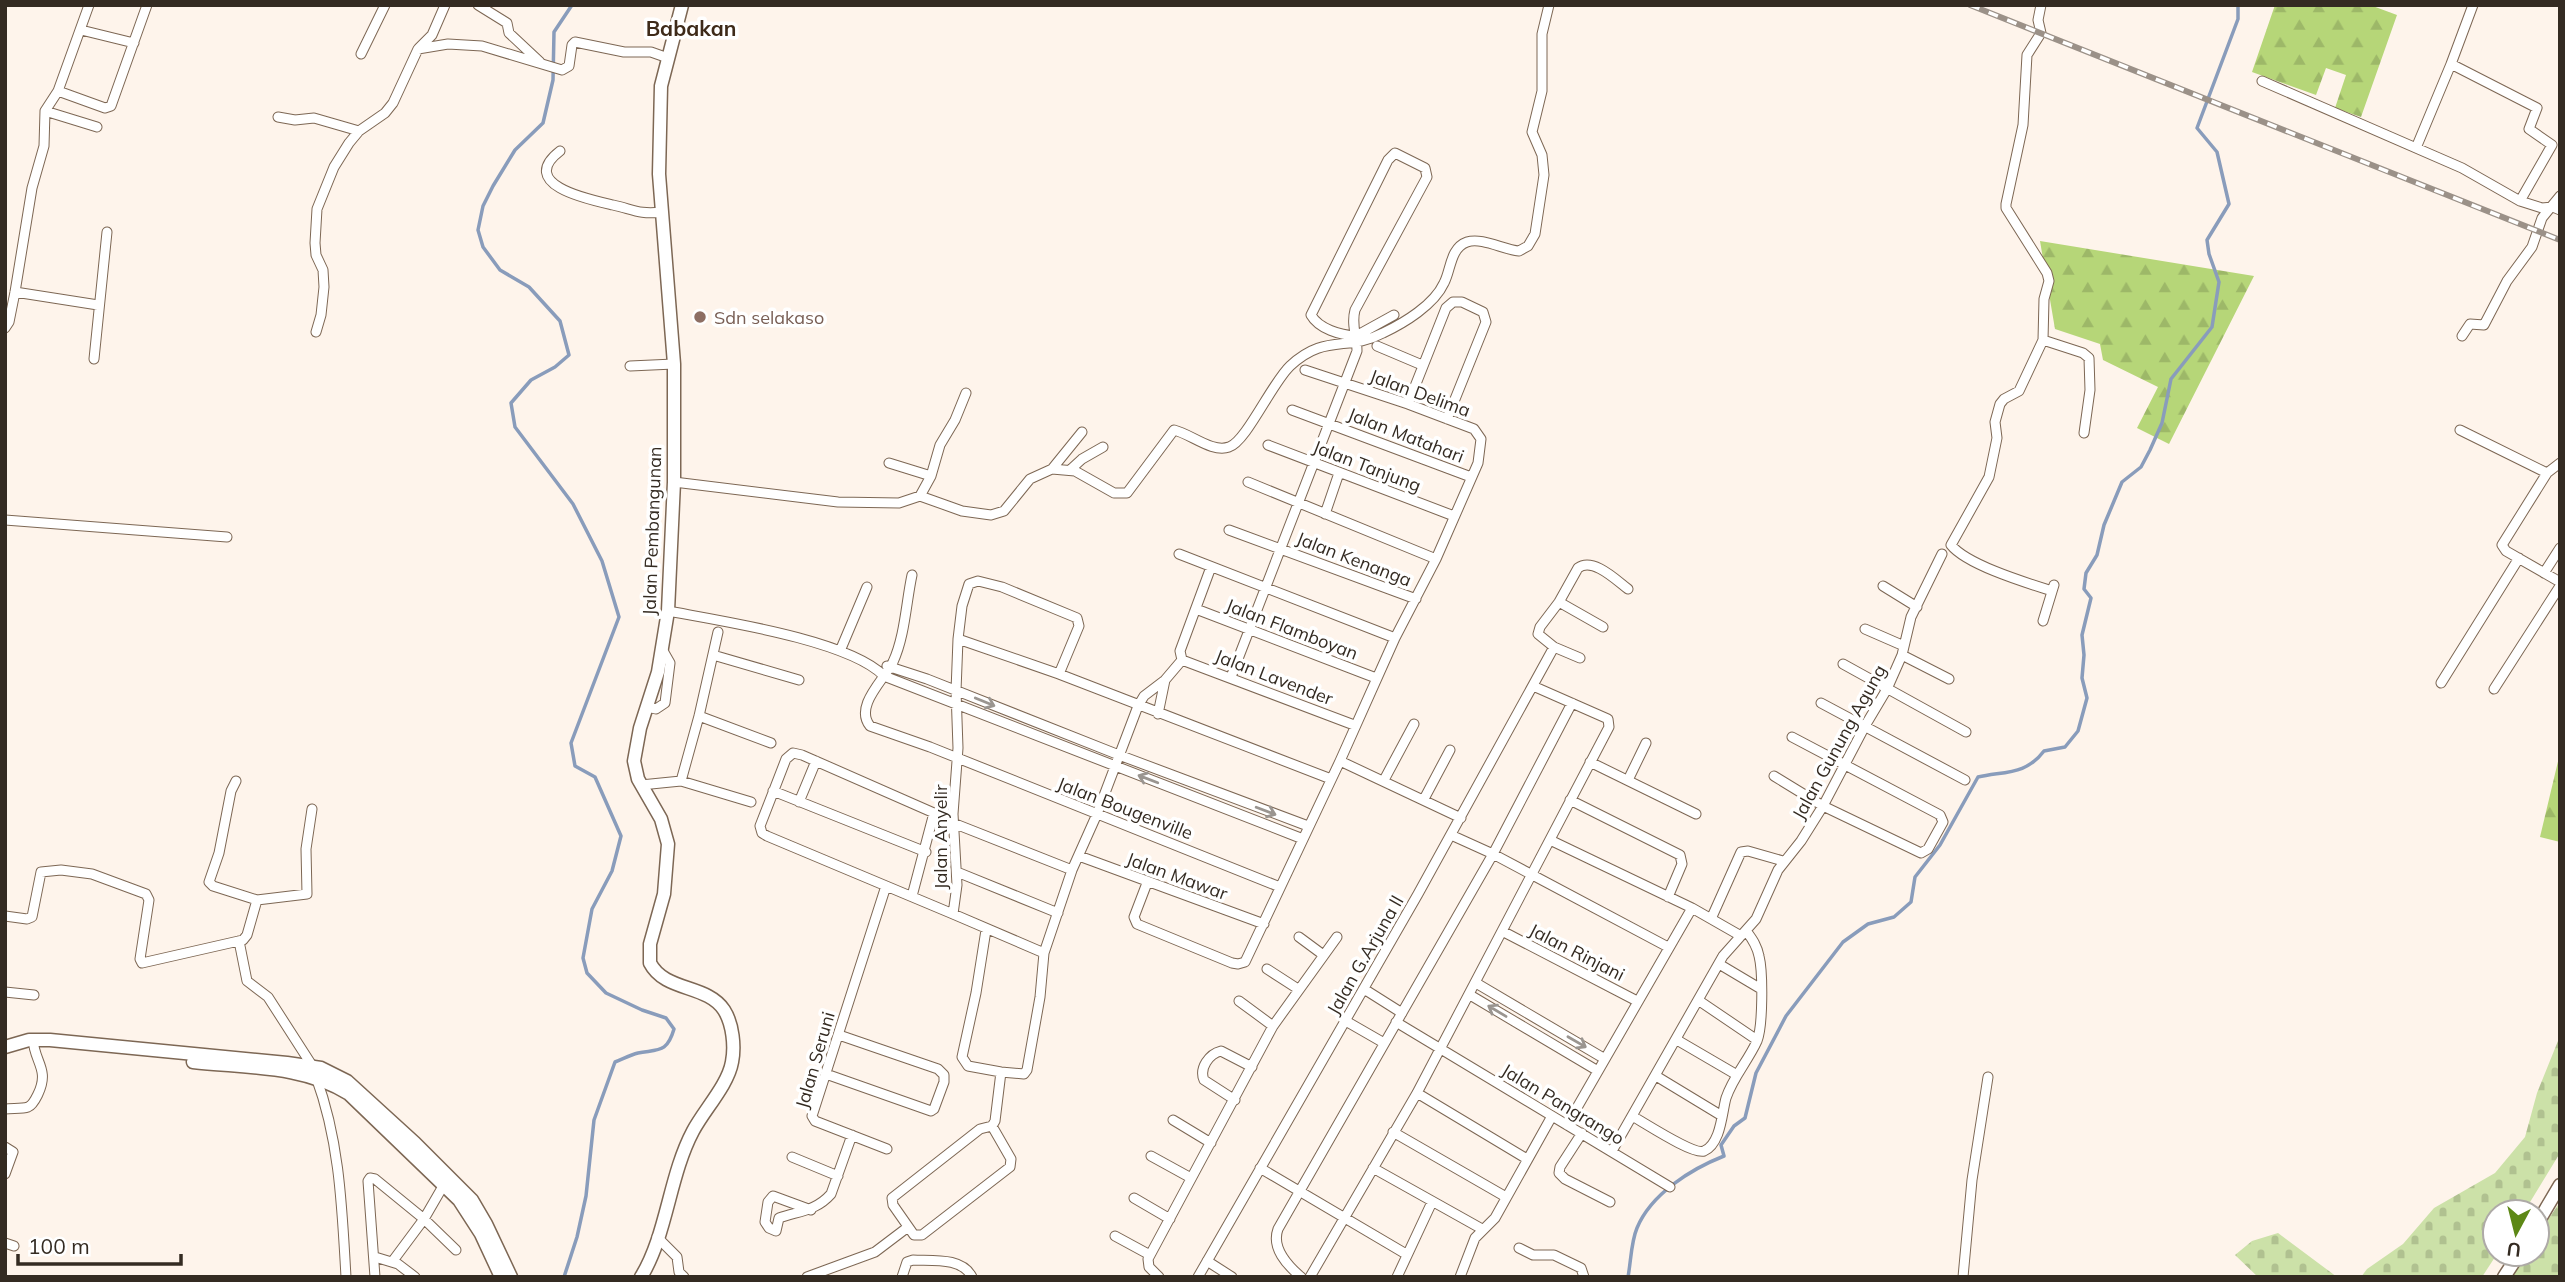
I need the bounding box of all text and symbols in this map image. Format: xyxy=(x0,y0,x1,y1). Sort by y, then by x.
district label: Babakan xyxy=(646,15,736,41)
place label: Sdn selakaso xyxy=(714,306,824,329)
marker: Sdn selakaso xyxy=(692,309,708,325)
street label: Jalan Delima xyxy=(1367,364,1473,422)
street label: Jalan Matahari xyxy=(1345,402,1467,468)
street label: Jalan Tanjung xyxy=(1310,435,1424,497)
street label: Jalan Pembangunan xyxy=(638,446,666,616)
street label: Jalan Kenanga xyxy=(1293,526,1415,592)
street label: Jalan Flamboyan xyxy=(1223,593,1361,665)
street label: Jalan Lavender xyxy=(1212,644,1337,710)
street label: Jalan Gunung Agung xyxy=(1787,661,1891,823)
one-way arrow xyxy=(974,697,995,710)
one-way arrow xyxy=(1137,771,1159,784)
street label: Jalan Bougenville xyxy=(1054,772,1196,844)
street label: Jalan Anyelir xyxy=(929,784,952,890)
one-way arrow xyxy=(1254,806,1276,818)
street label: Jalan Mawar xyxy=(1123,847,1231,905)
street label: Jalan G.Arjuna ll xyxy=(1322,891,1408,1019)
street label: Jalan Rinjani xyxy=(1525,918,1629,986)
one-way arrow xyxy=(1488,1004,1508,1018)
street label: Jalan Seruni xyxy=(790,1009,840,1111)
one-way arrow xyxy=(1566,1036,1586,1050)
street label: Jalan Pangrango xyxy=(1497,1058,1629,1150)
north arrow xyxy=(2481,1198,2551,1268)
scale bar xyxy=(18,1222,180,1266)
text: 100 m xyxy=(28,1233,90,1259)
text: U xyxy=(2505,1237,2522,1263)

